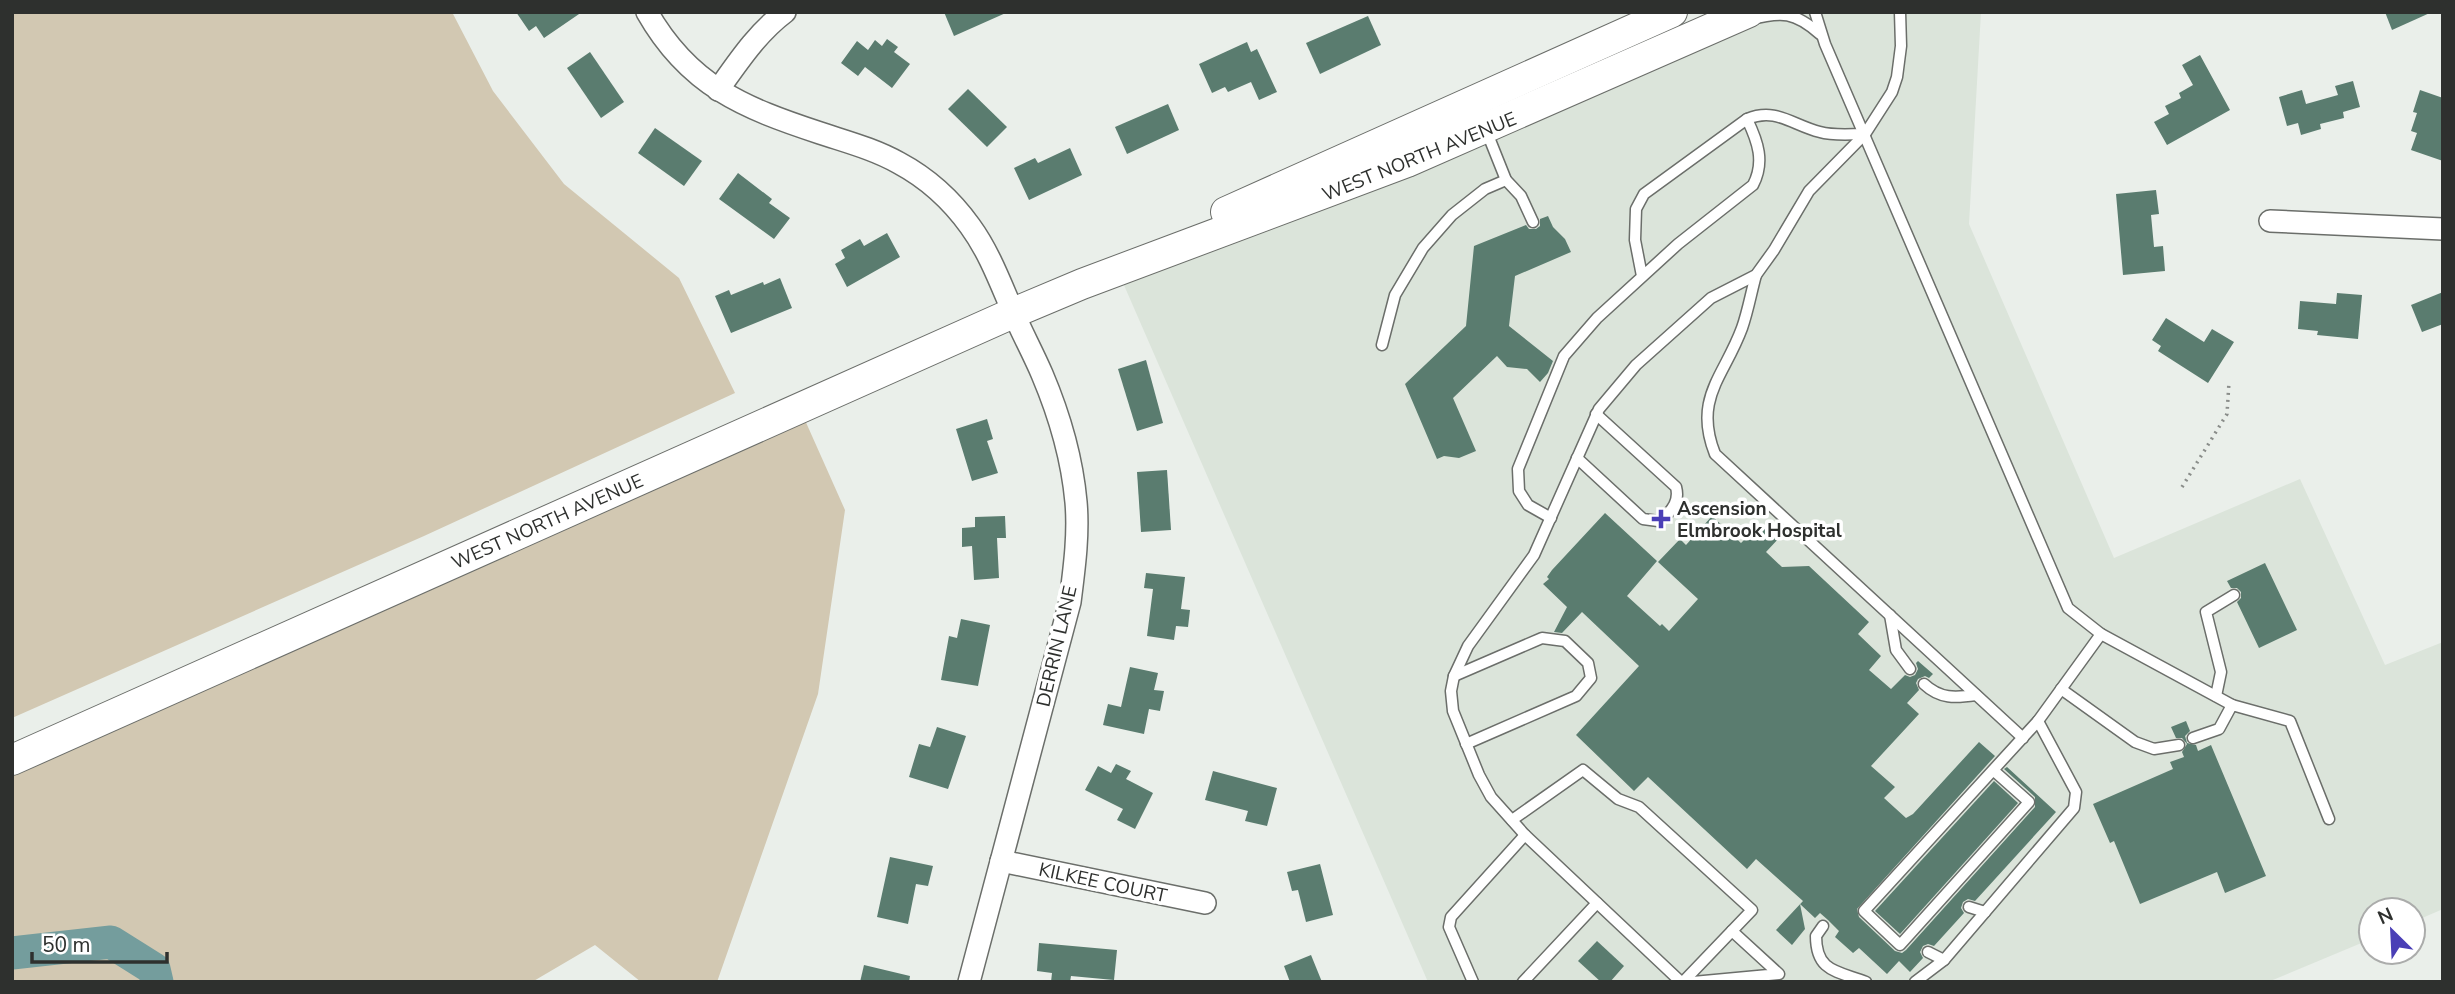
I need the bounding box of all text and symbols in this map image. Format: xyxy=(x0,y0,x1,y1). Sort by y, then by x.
street label: WEST NORTH AVENUE xyxy=(1318,106,1520,208)
street label: WEST NORTH AVENUE xyxy=(447,468,647,576)
place label: Ascension Elmbrook Hospital xyxy=(1677,496,1842,544)
marker: Ascension Elmbrook Hospital xyxy=(1651,509,1671,529)
street label: DERRIN LANE xyxy=(1030,583,1084,709)
street label: KILKEE COURT xyxy=(1036,857,1170,909)
north arrow xyxy=(2357,896,2427,966)
text: N xyxy=(2374,902,2397,931)
scale bar xyxy=(32,920,166,964)
text: 50 m xyxy=(42,931,91,959)

